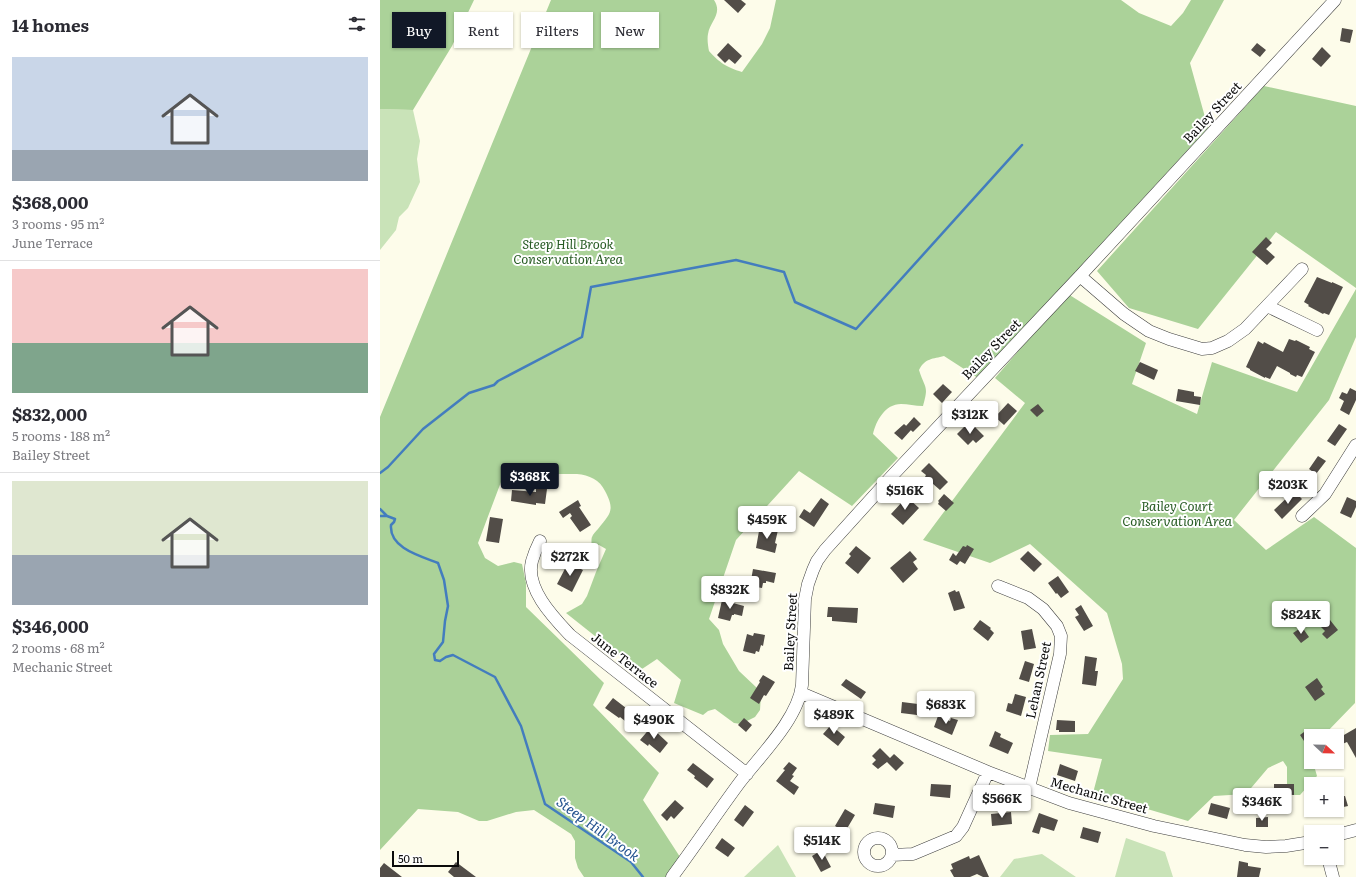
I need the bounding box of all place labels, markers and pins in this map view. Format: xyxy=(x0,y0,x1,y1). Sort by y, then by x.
pin: $312K xyxy=(942,401,998,435)
pin: $368K xyxy=(502,463,558,497)
pin: $203K xyxy=(1260,471,1316,505)
pin: $516K xyxy=(877,477,933,511)
pin: $459K xyxy=(739,506,795,540)
pin: $272K xyxy=(542,543,598,577)
pin: $832K xyxy=(702,576,758,610)
pin: $824K xyxy=(1273,601,1329,635)
pin: $683K xyxy=(918,691,974,725)
pin: $489K xyxy=(806,701,862,735)
pin: $490K xyxy=(626,706,682,740)
pin: $566K xyxy=(974,785,1030,819)
pin: $346K xyxy=(1234,788,1290,822)
pin: $514K xyxy=(794,827,850,861)

